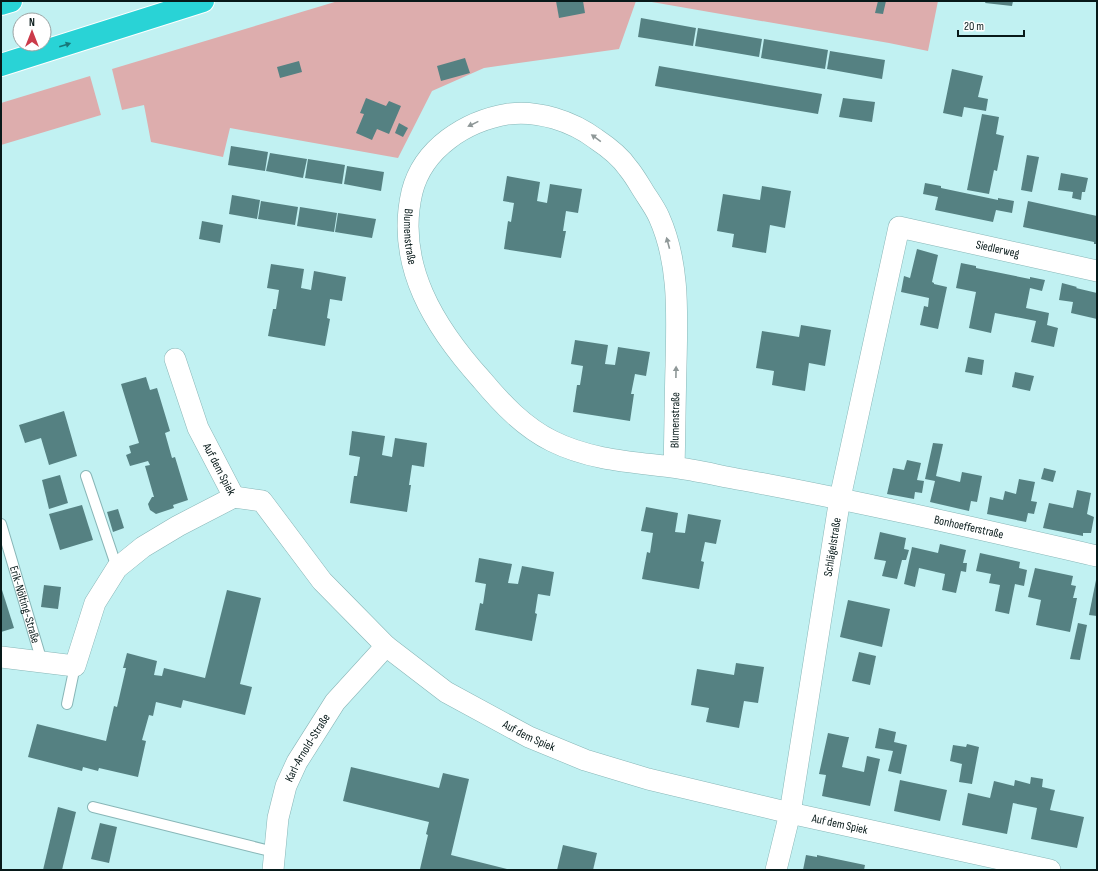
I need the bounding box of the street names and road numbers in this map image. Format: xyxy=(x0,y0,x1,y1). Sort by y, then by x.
street label: Blumenstraße xyxy=(400,208,420,266)
street label: Siedlerweg xyxy=(974,237,1021,261)
street label: Blumenstraße xyxy=(667,392,683,448)
street label: Auf dem Spiek xyxy=(199,439,239,498)
street label: Bonhoefferstraße xyxy=(933,512,1005,542)
street label: Schlägelstraße xyxy=(820,516,844,578)
street label: Erik-Nölting-Straße xyxy=(6,564,44,645)
street label: Karl-Arnold-Straße xyxy=(281,711,333,784)
street label: Auf dem Spiek xyxy=(499,716,558,755)
street label: Auf dem Spiek xyxy=(810,810,870,837)

